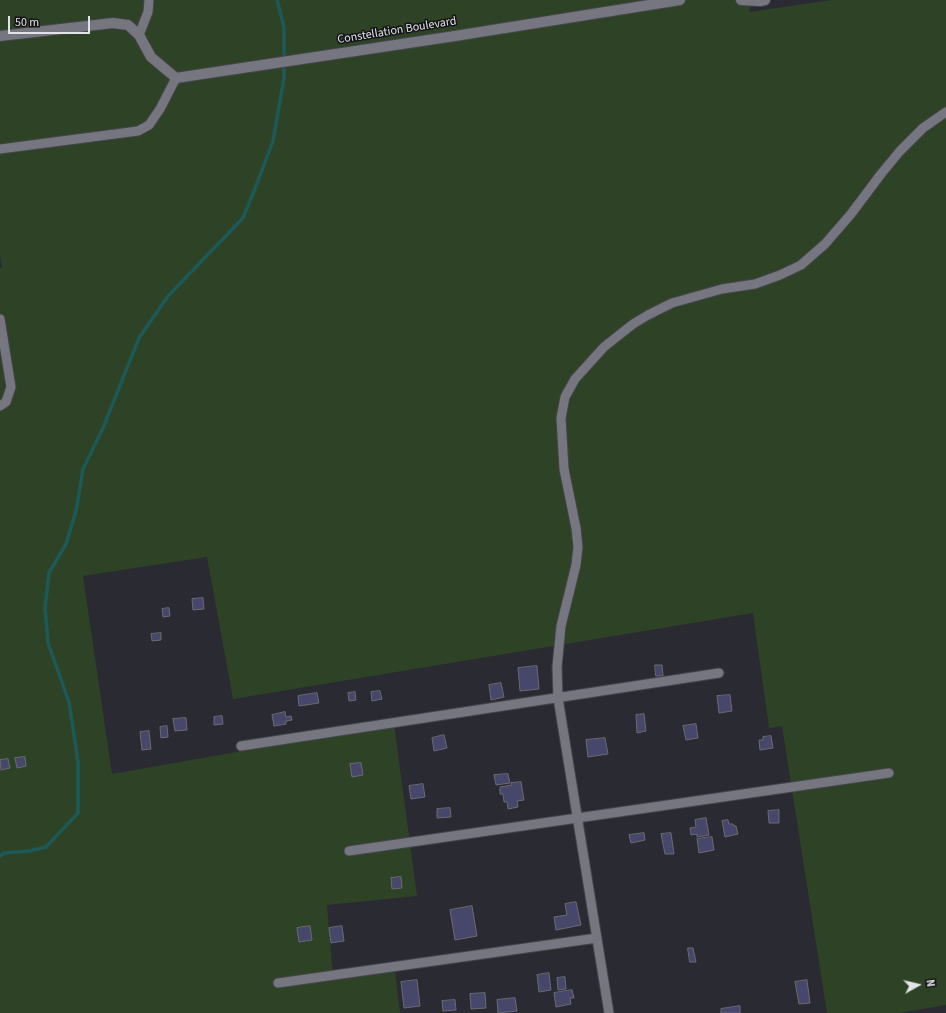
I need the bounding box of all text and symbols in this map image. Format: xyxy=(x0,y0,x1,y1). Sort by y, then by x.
scale bar xyxy=(10,8,92,34)
text: 50 m xyxy=(15,14,39,31)
street label: Constellation Boulevard xyxy=(336,14,458,48)
north arrow xyxy=(898,965,938,1005)
text: N xyxy=(922,979,938,988)

